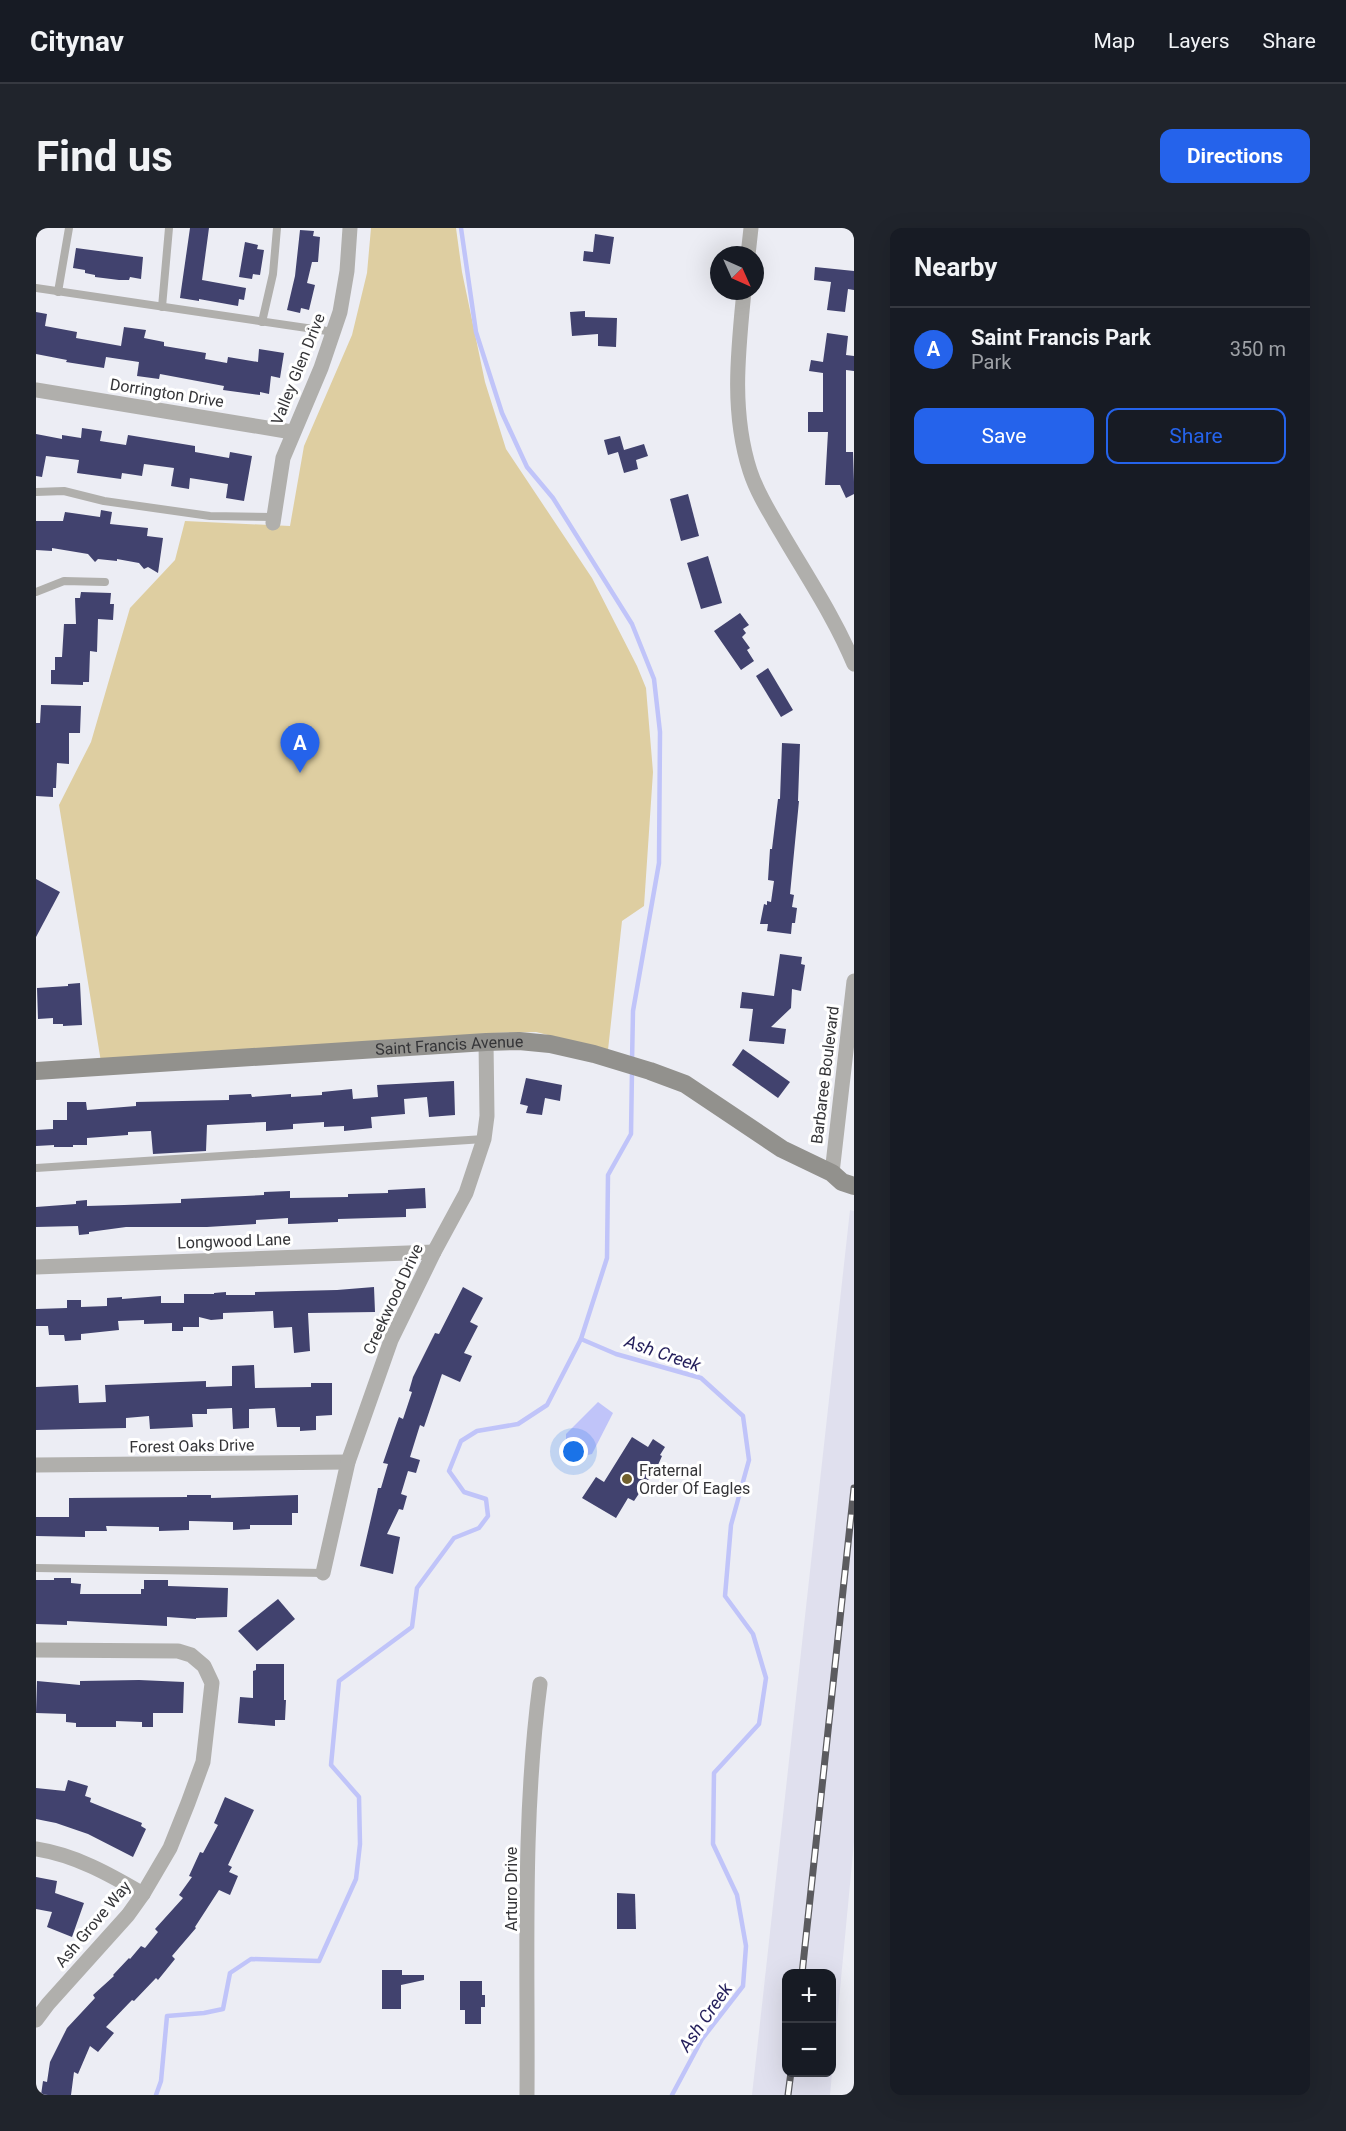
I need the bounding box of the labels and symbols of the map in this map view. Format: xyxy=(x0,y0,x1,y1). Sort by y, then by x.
north arrow xyxy=(710,246,764,300)
street label: Valley Glen Drive xyxy=(267,311,329,427)
street label: Dorrington Drive xyxy=(109,375,225,411)
pin: A xyxy=(280,724,320,773)
street label: Barbaree Boulevard xyxy=(807,1005,843,1145)
street label: Saint Francis Avenue xyxy=(375,1031,523,1059)
street label: Longwood Lane xyxy=(177,1230,291,1252)
street label: Creekwood Drive xyxy=(359,1241,427,1357)
water label: Ash Creek xyxy=(621,1330,705,1376)
street label: Forest Oaks Drive xyxy=(129,1435,255,1457)
your location xyxy=(559,1437,588,1466)
place label: Fraternal Order Of Eagles xyxy=(639,1461,750,1498)
marker: Fraternal Order Of Eagles xyxy=(620,1472,634,1486)
street label: Arturo Drive xyxy=(502,1847,521,1931)
street label: Ash Grove Way xyxy=(51,1877,135,1971)
water label: Ash Creek xyxy=(673,1978,737,2056)

